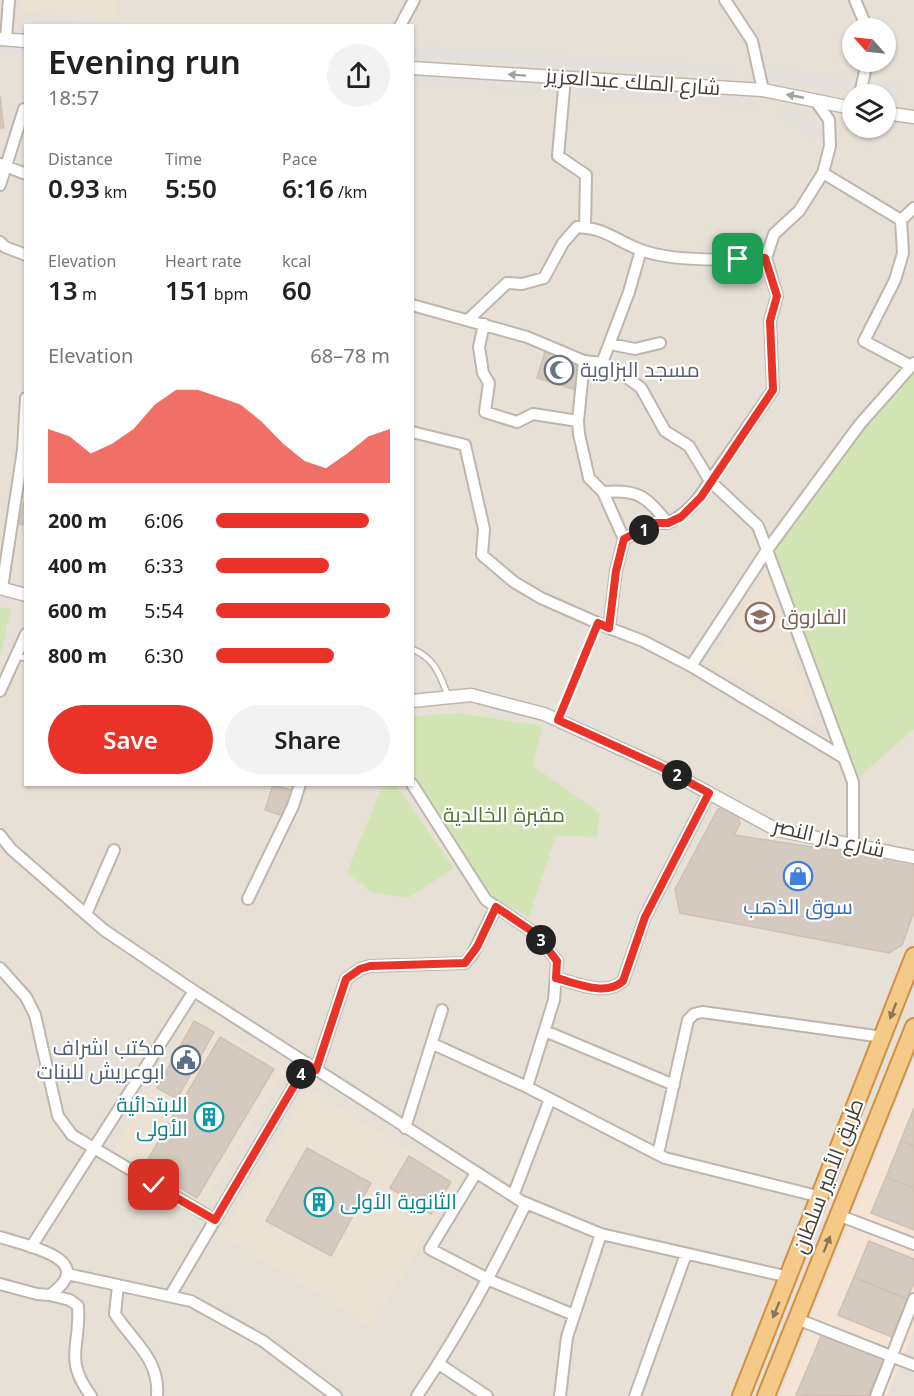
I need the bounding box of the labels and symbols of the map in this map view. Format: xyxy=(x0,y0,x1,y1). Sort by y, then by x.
north arrow xyxy=(842,18,896,72)
street label: شارع الملك عبدالعزيز xyxy=(544,61,721,102)
one-way arrow xyxy=(507,70,526,80)
one-way arrow xyxy=(785,91,804,100)
pin xyxy=(712,233,763,284)
mosque icon: مسجد البزاوية xyxy=(543,354,575,386)
place label: مسجد البزاوية xyxy=(580,355,700,383)
pin: 1 xyxy=(629,515,659,545)
school or university icon: الفاروق xyxy=(744,601,776,633)
place label: الفاروق xyxy=(781,602,847,630)
pin: 2 xyxy=(662,760,692,790)
park label: مقبرة الخالدية xyxy=(443,800,565,828)
street label: شارع دار النصر xyxy=(769,810,888,864)
shop icon: سوق الذهب xyxy=(782,860,814,892)
place label: سوق الذهب xyxy=(743,892,853,920)
pin: 3 xyxy=(526,925,556,955)
one-way arrow xyxy=(888,1002,897,1020)
place label: مكتب اشراف ابوعريش للبنات xyxy=(37,1033,165,1085)
public building icon: مكتب اشراف ابوعريش للبنات xyxy=(170,1044,202,1076)
pin: 4 xyxy=(286,1059,316,1089)
place label: الابتدائية الأولى xyxy=(116,1090,188,1142)
street label: طريق الأمير سلطان xyxy=(785,1094,869,1257)
building icon: الابتدائية الأولى xyxy=(193,1101,225,1133)
pin xyxy=(128,1159,179,1210)
building icon: الثانوية الأولى xyxy=(303,1186,335,1218)
place label: الثانوية الأولى xyxy=(340,1187,457,1215)
one-way arrow xyxy=(823,1235,832,1253)
one-way arrow xyxy=(771,1301,780,1319)

